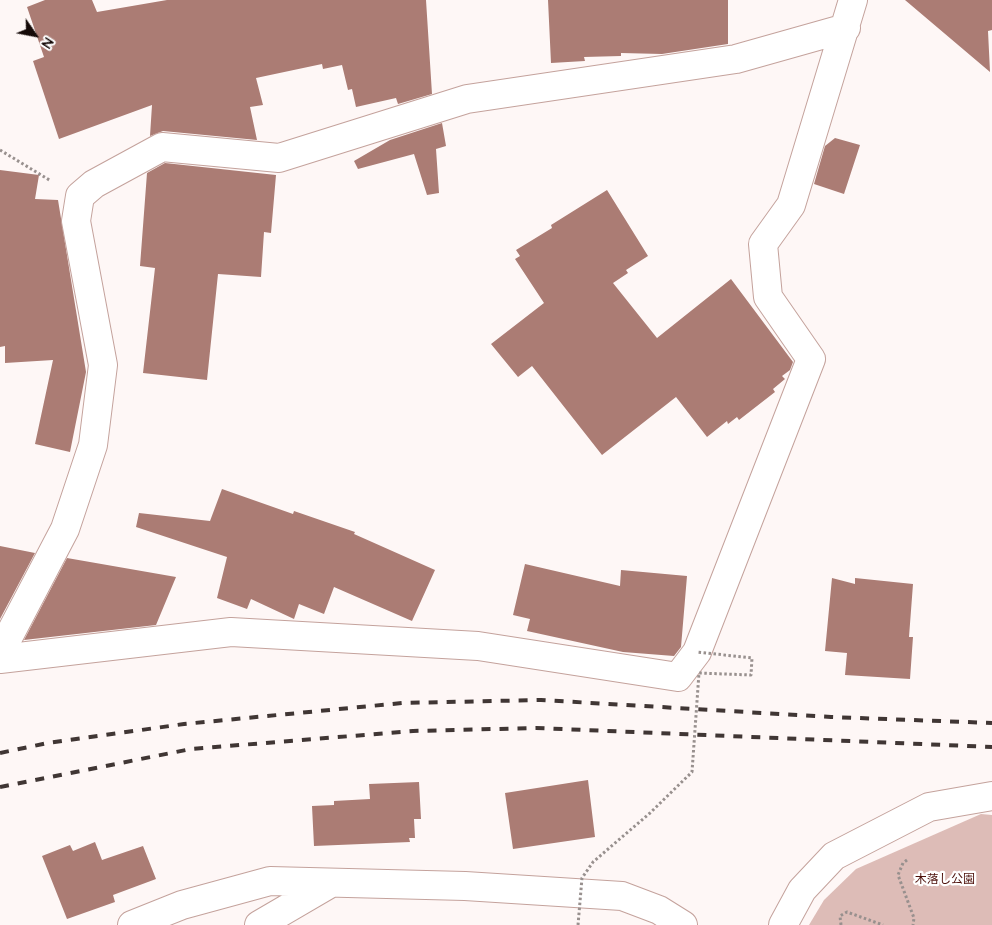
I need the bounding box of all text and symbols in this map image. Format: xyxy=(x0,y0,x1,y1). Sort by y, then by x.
north arrow xyxy=(10,10,60,60)
text: N xyxy=(37,34,58,52)
park label: 木落し公園 xyxy=(915,872,975,886)

